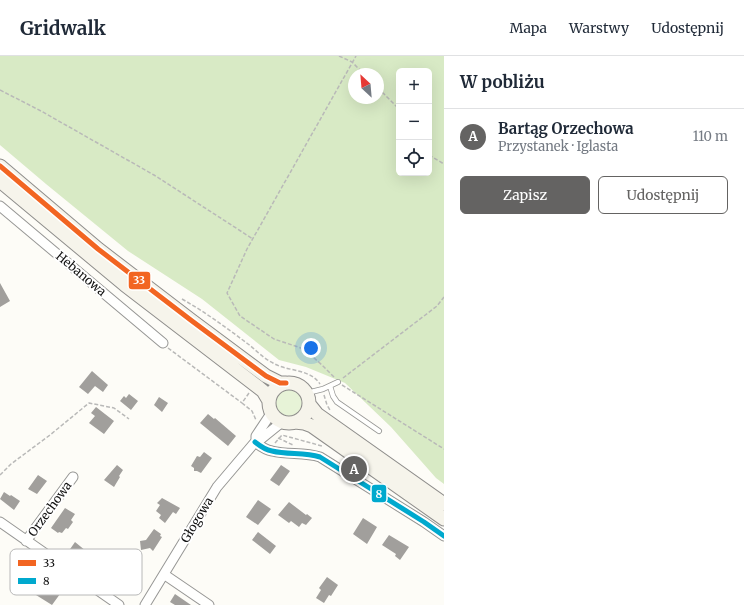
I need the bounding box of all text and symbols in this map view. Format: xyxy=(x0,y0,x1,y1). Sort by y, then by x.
text: Gridwalk xyxy=(20,16,106,40)
text: Mapa xyxy=(510,19,547,37)
text: Warstwy xyxy=(569,19,629,37)
text: Udostępnij xyxy=(651,19,724,37)
north arrow xyxy=(348,68,384,104)
map controls xyxy=(396,68,432,176)
button: + xyxy=(396,68,432,104)
text: W pobliżu xyxy=(460,71,545,93)
button: − xyxy=(396,104,432,140)
text: Bartąg Orzechowa xyxy=(498,119,634,138)
text: A xyxy=(468,128,478,145)
text: 110 m xyxy=(693,128,728,145)
text: Przystanek · Iglasta xyxy=(498,138,618,155)
button: locate xyxy=(396,140,432,176)
button: Zapisz xyxy=(460,176,590,214)
button: Udostępnij xyxy=(598,176,728,214)
street label: Hebanowa xyxy=(53,248,110,299)
line badge: 33 xyxy=(128,271,151,290)
text: 33 xyxy=(133,273,145,287)
your location xyxy=(301,338,321,358)
pin: A xyxy=(341,454,367,484)
street label: Orzechowa xyxy=(25,478,75,539)
line badge: 8 xyxy=(371,484,387,503)
text: 8 xyxy=(376,487,383,501)
street label: Głogowa xyxy=(177,494,216,545)
legend xyxy=(10,549,142,595)
text: 33 xyxy=(43,556,55,570)
text: 8 xyxy=(43,574,50,588)

